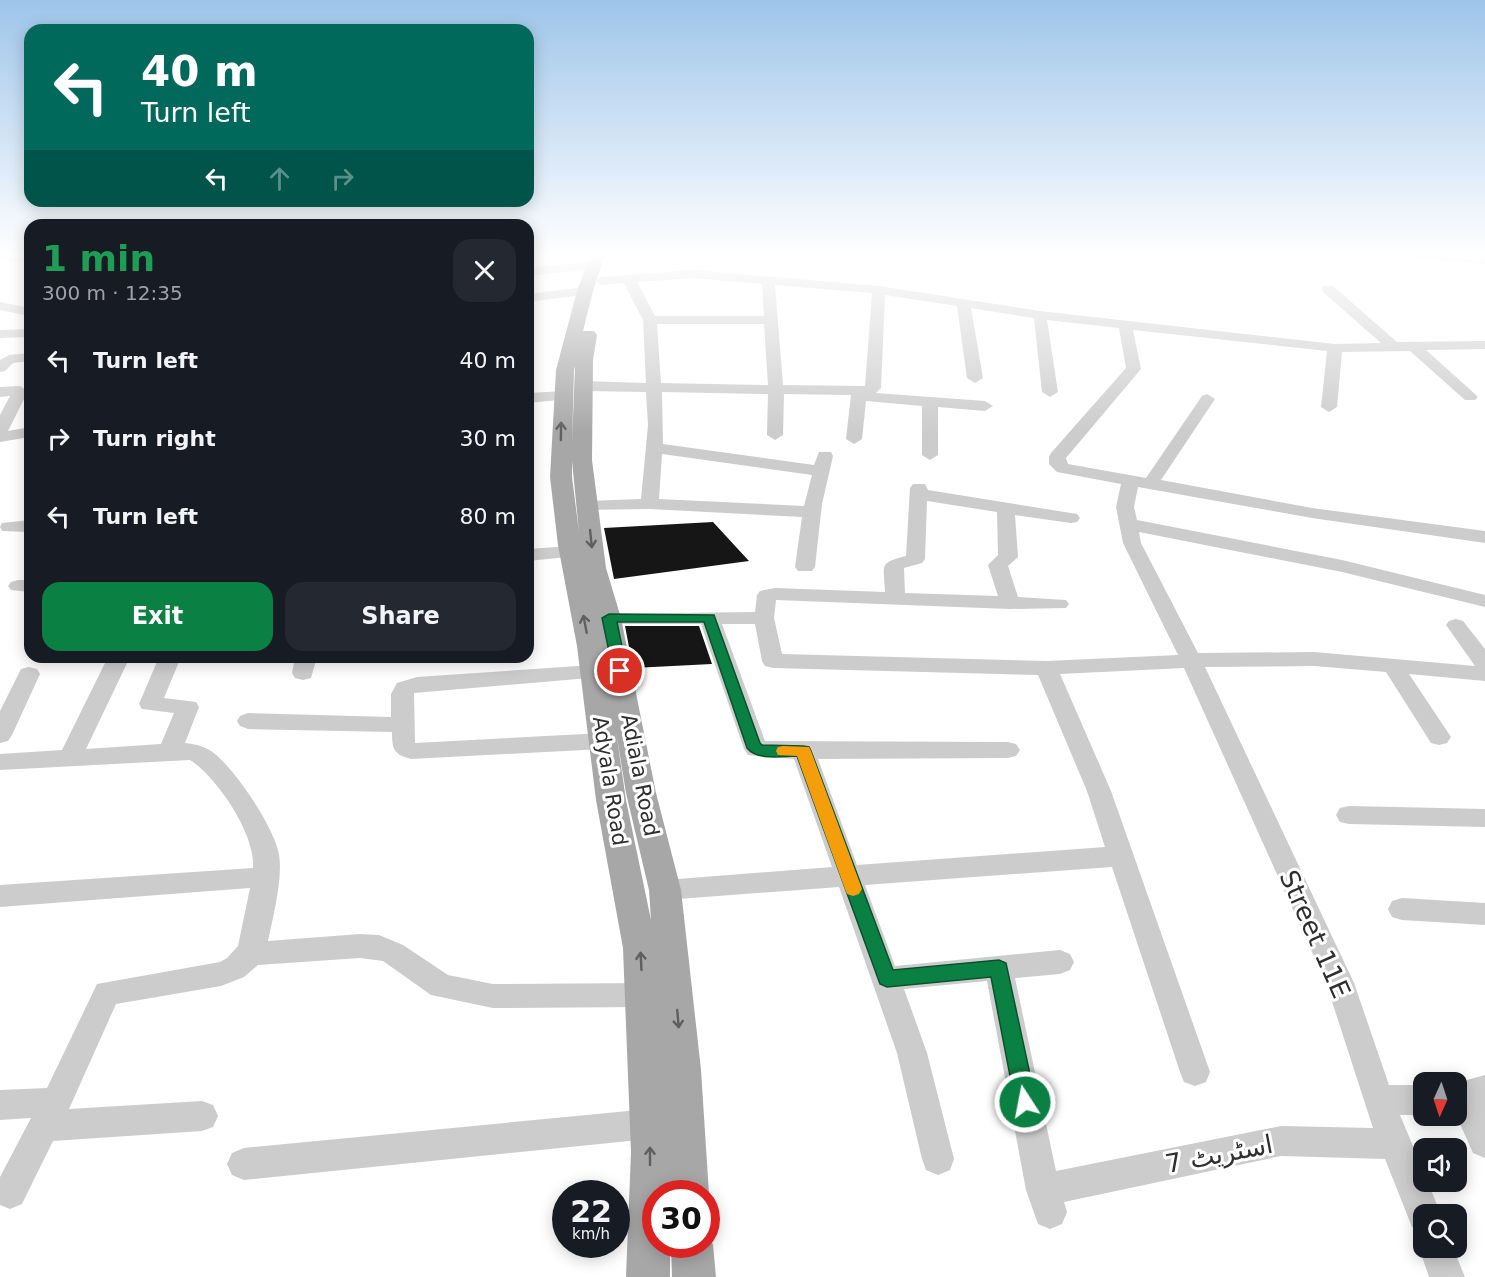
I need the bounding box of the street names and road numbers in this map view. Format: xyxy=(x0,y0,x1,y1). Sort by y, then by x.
street label: Adiala Road xyxy=(616,712,664,838)
street label: Adyala Road xyxy=(588,715,632,847)
street label: Street 11E xyxy=(1273,865,1357,1003)
street label: اسٹریٹ 7 xyxy=(1163,1129,1275,1180)

